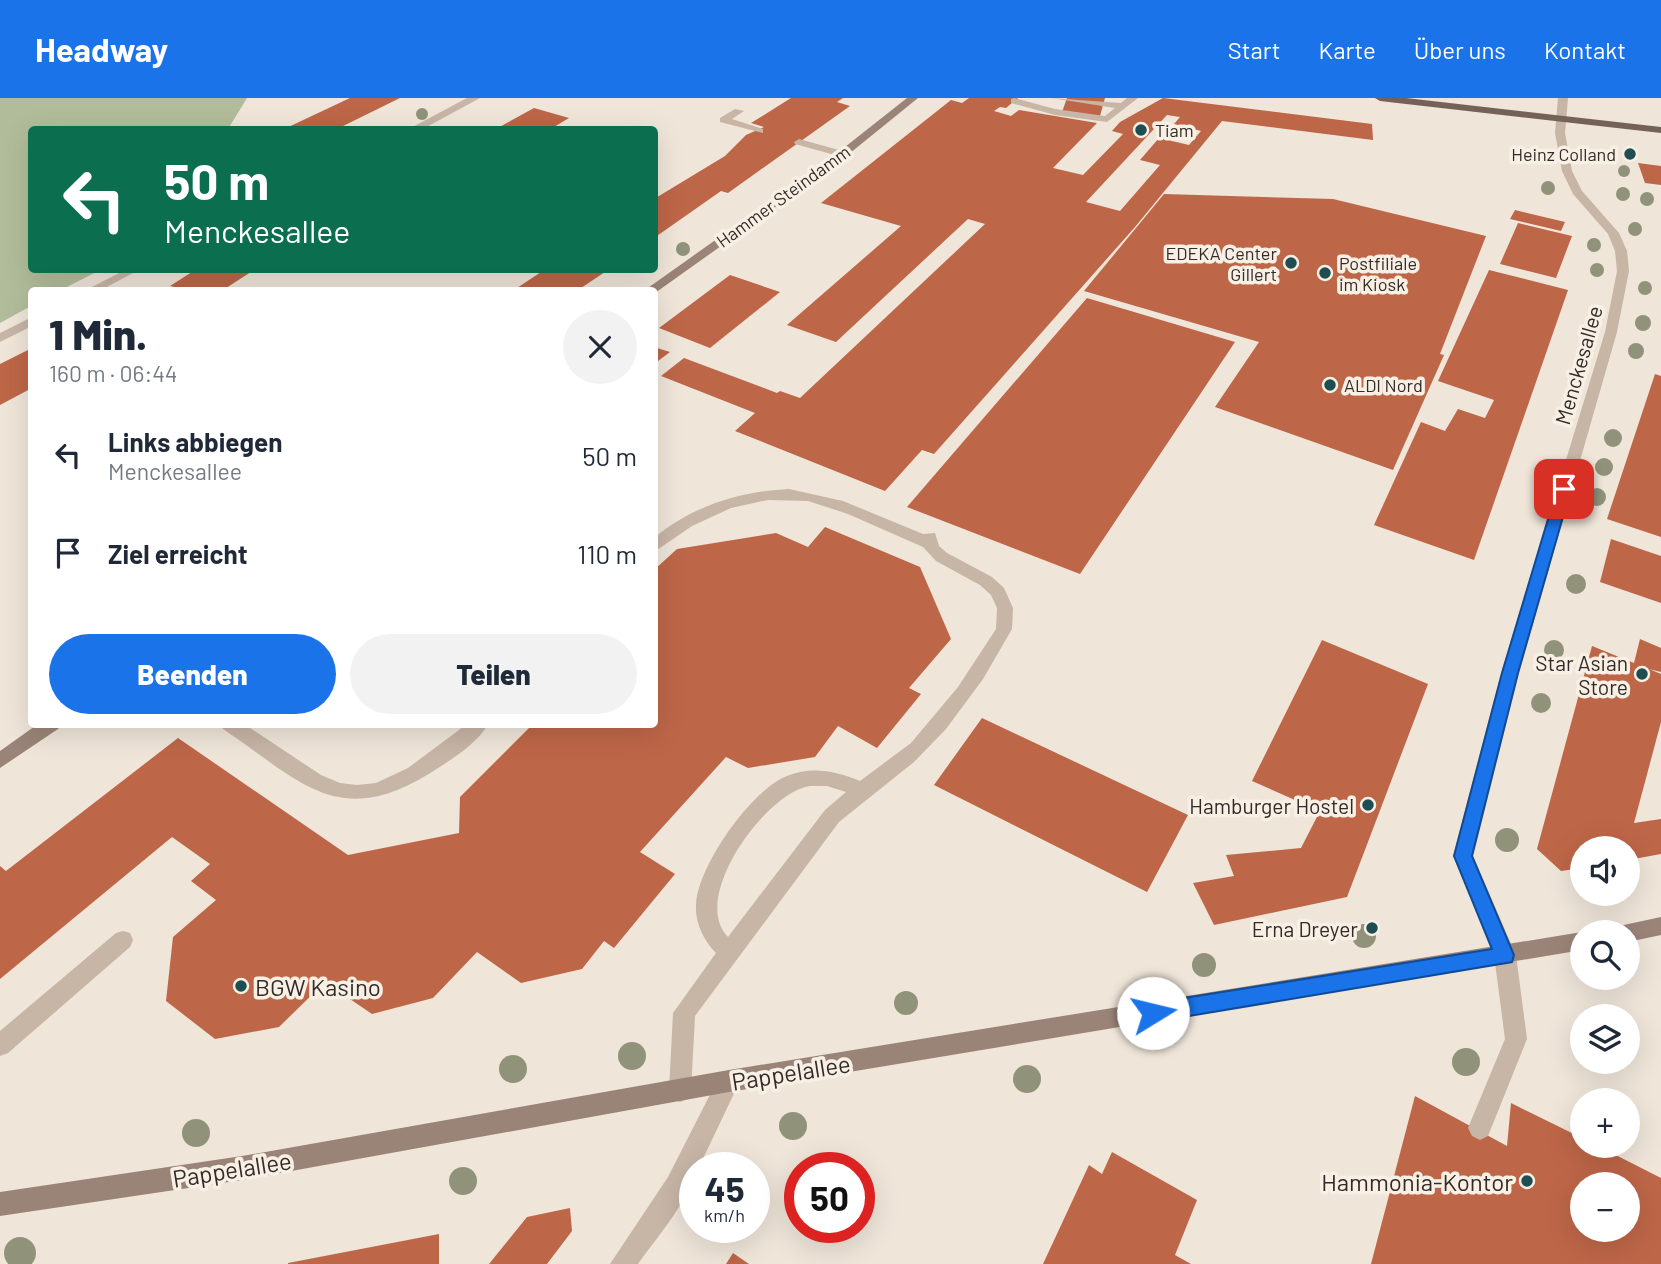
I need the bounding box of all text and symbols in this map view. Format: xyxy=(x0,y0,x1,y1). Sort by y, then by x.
text: Headway xyxy=(35,29,168,69)
text: Start xyxy=(1228,35,1281,64)
text: Karte xyxy=(1319,35,1376,64)
text: Über uns xyxy=(1414,35,1506,64)
text: Kontakt xyxy=(1544,35,1626,64)
place label: Tiam xyxy=(1155,119,1194,141)
marker: Tiam xyxy=(1133,122,1149,138)
street label: Hammer Steindamm xyxy=(712,140,854,252)
place label: Heinz Colland xyxy=(1511,143,1616,165)
marker: Heinz Colland xyxy=(1622,146,1638,162)
text: 50 m xyxy=(164,151,269,210)
icon: left xyxy=(49,154,140,245)
text: Menckesallee xyxy=(164,211,350,249)
place label: EDEKA Center Gillert xyxy=(1165,242,1277,285)
place label: Postfiliale im Kiosk xyxy=(1339,252,1417,295)
marker: EDEKA Center Gillert xyxy=(1283,255,1299,271)
marker: Postfiliale im Kiosk xyxy=(1317,265,1333,281)
street label: Menckesallee xyxy=(1549,303,1607,427)
text: 1 Min. xyxy=(49,308,147,358)
button: close xyxy=(563,310,637,384)
text: 160 m · 06:44 xyxy=(49,359,178,387)
place label: ALDI Nord xyxy=(1344,374,1423,396)
marker: ALDI Nord xyxy=(1322,377,1338,393)
text: Links abbiegen xyxy=(108,426,282,457)
icon: left xyxy=(49,436,87,474)
text: 50 m xyxy=(582,440,637,471)
text: Menckesallee xyxy=(108,457,242,485)
pin xyxy=(1534,459,1594,519)
icon: arrive xyxy=(1545,470,1583,508)
icon: arrive xyxy=(49,534,87,572)
text: Ziel erreicht xyxy=(108,538,248,569)
text: 110 m xyxy=(577,538,637,569)
button: Beenden xyxy=(49,634,336,714)
button: Teilen xyxy=(350,634,637,714)
place label: Star Asian Store xyxy=(1535,650,1628,699)
marker: Star Asian Store xyxy=(1634,666,1650,682)
place label: Hamburger Hostel xyxy=(1189,793,1354,818)
marker: Hamburger Hostel xyxy=(1360,797,1376,813)
map controls xyxy=(1570,836,1640,1242)
button: sound xyxy=(1570,836,1640,906)
place label: Erna Dreyer xyxy=(1252,916,1358,941)
marker: Erna Dreyer xyxy=(1364,920,1380,936)
button: search xyxy=(1570,920,1640,990)
place label: BGW Kasino xyxy=(255,972,381,1001)
position arrow xyxy=(1116,976,1190,1050)
marker: BGW Kasino xyxy=(233,978,249,994)
button: layers xyxy=(1570,1004,1640,1074)
street label: Pappelallee xyxy=(730,1048,852,1096)
button: + xyxy=(1570,1088,1640,1158)
street label: Pappelallee xyxy=(171,1145,293,1193)
speed limit sign: 50 xyxy=(784,1152,875,1243)
text: 45 xyxy=(704,1167,745,1209)
place label: Hammonia-Kontor xyxy=(1321,1167,1513,1196)
button: − xyxy=(1570,1172,1640,1242)
marker: Hammonia-Kontor xyxy=(1519,1173,1535,1189)
text: km/h xyxy=(704,1204,745,1226)

